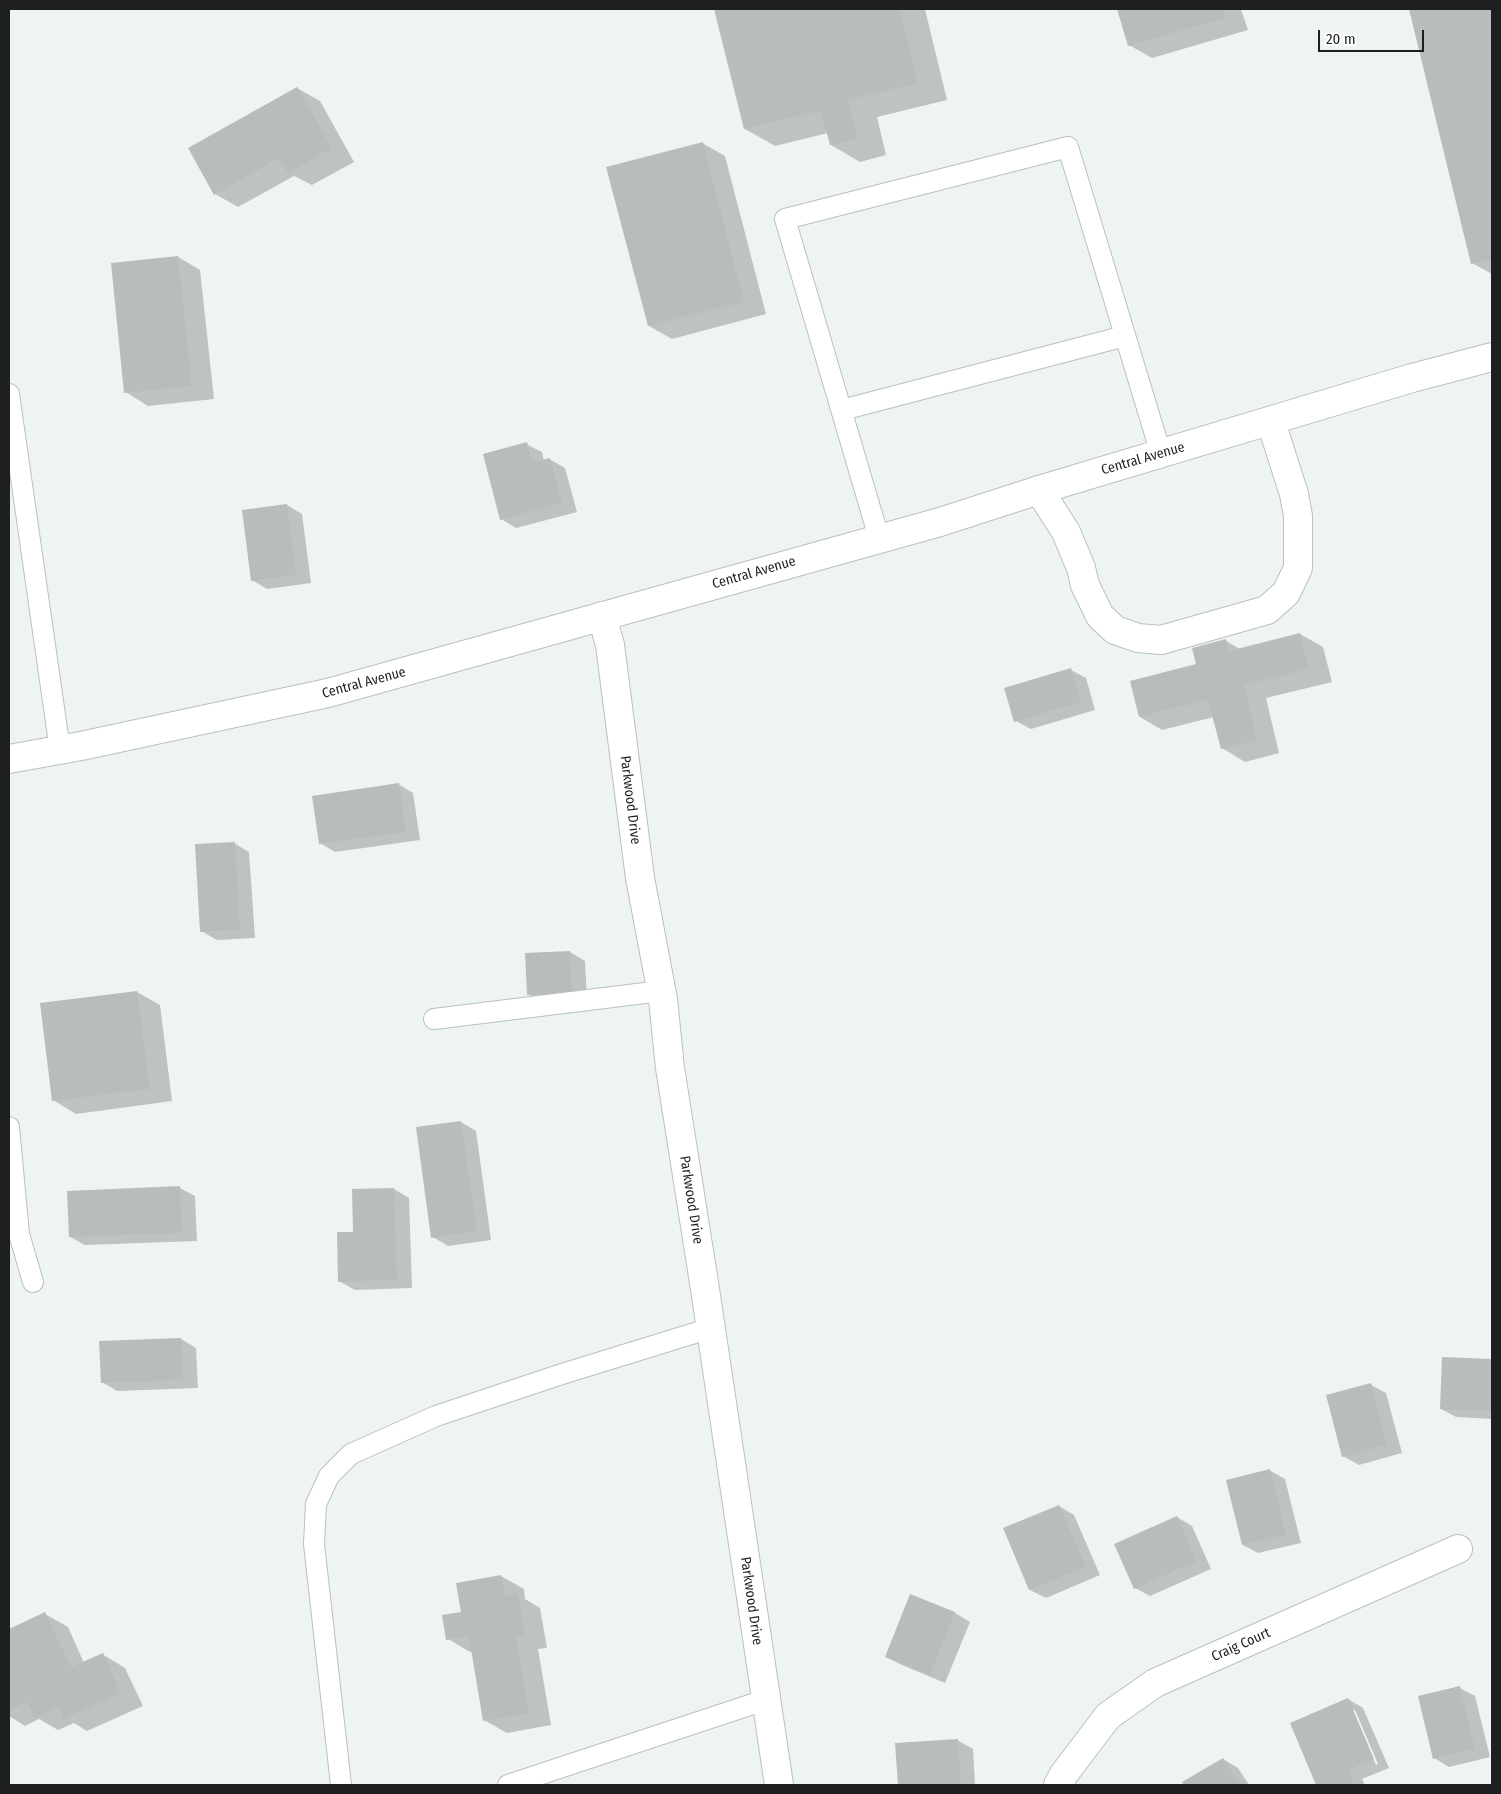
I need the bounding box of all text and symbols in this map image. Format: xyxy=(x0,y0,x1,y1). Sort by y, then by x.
scale bar xyxy=(1321,20,1427,52)
text: 20 m xyxy=(1326,30,1356,48)
street label: Central Avenue xyxy=(1099,439,1187,479)
street label: Central Avenue xyxy=(710,553,798,593)
street label: Central Avenue xyxy=(320,664,408,702)
street label: Parkwood Drive xyxy=(616,755,644,845)
street label: Parkwood Drive xyxy=(676,1155,706,1245)
street label: Parkwood Drive xyxy=(736,1556,766,1646)
street label: Craig Court xyxy=(1209,1625,1273,1665)

